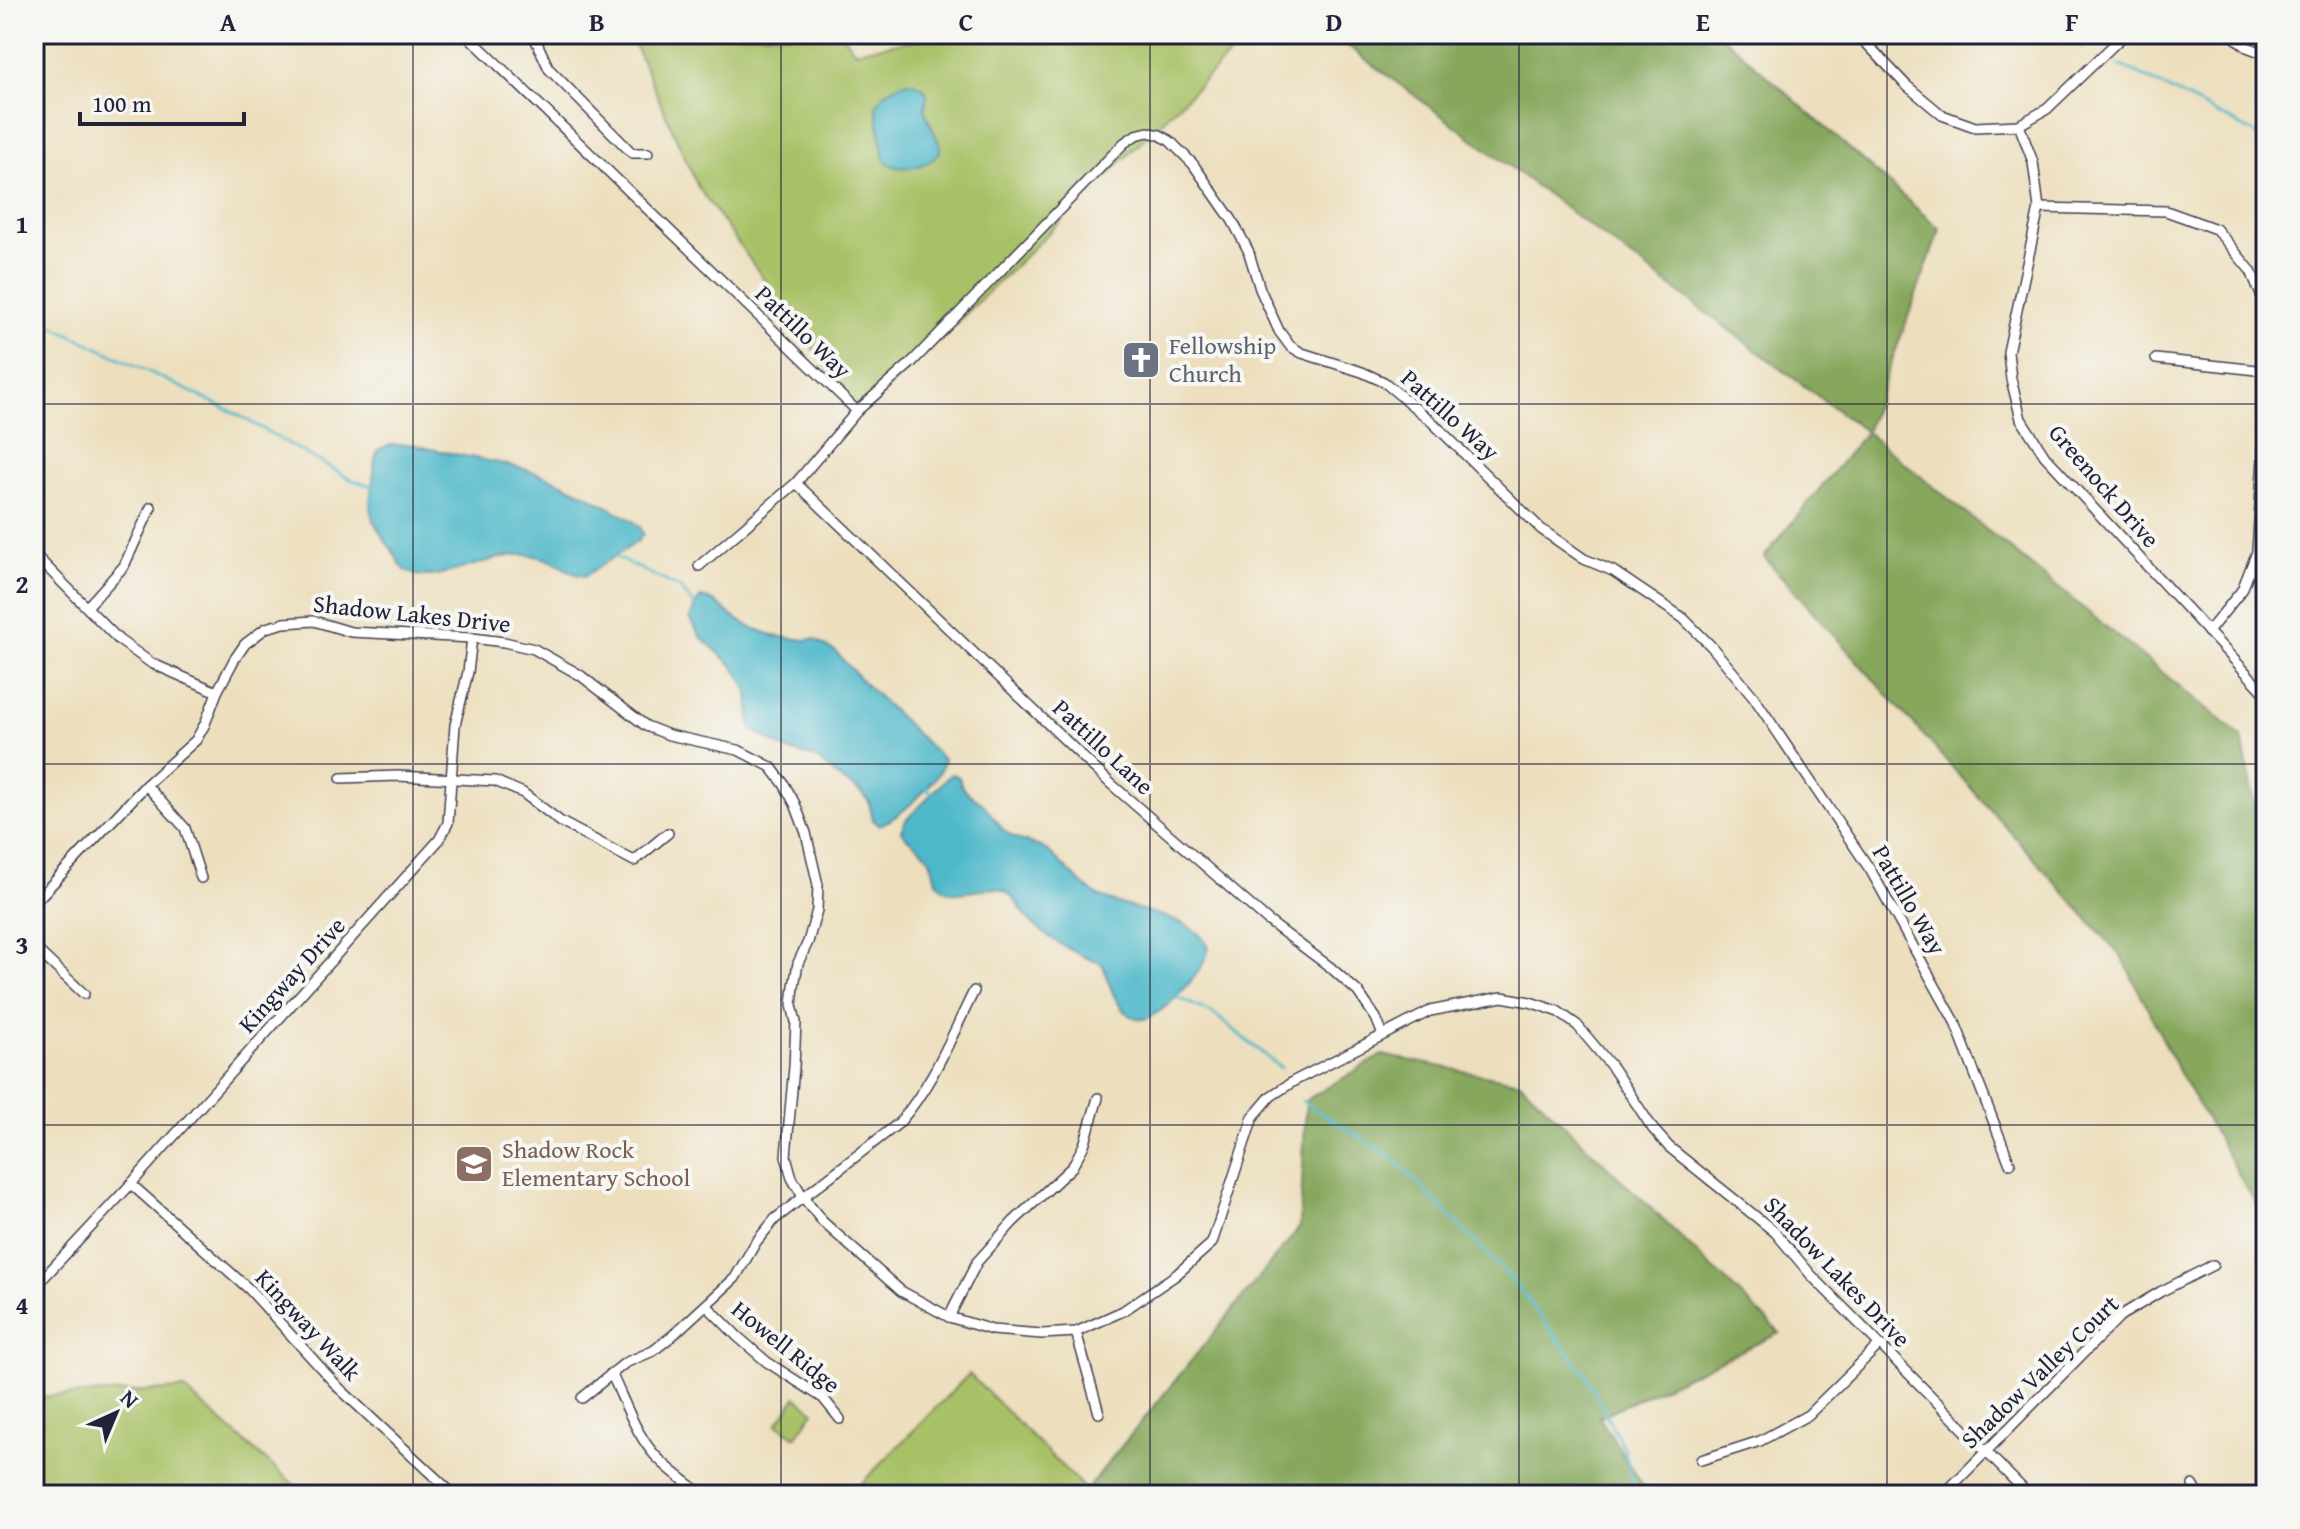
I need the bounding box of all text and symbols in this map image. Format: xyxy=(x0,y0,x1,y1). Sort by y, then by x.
text: A xyxy=(220,2,237,41)
text: B xyxy=(589,2,605,41)
text: C xyxy=(959,2,973,41)
text: D xyxy=(1326,2,1342,41)
text: E xyxy=(1696,2,1710,41)
text: F xyxy=(2065,2,2079,41)
scale bar xyxy=(80,76,244,126)
text: 100 m xyxy=(92,86,152,121)
text: 1 xyxy=(15,204,29,243)
street label: Pattillo Way xyxy=(747,277,859,387)
place label: Fellowship Church xyxy=(1169,328,1276,391)
church icon: Fellowship Church xyxy=(1120,339,1162,381)
street label: Pattillo Way xyxy=(1393,361,1507,468)
street label: Greenock Drive xyxy=(2041,416,2168,555)
text: 2 xyxy=(15,564,29,603)
street label: Shadow Lakes Drive xyxy=(312,586,512,641)
street label: Pattillo Lane xyxy=(1045,691,1162,803)
street label: Pattillo Way xyxy=(1864,838,1955,961)
street label: Kingway Drive xyxy=(230,909,353,1040)
text: 3 xyxy=(15,925,29,964)
place label: Shadow Rock Elementary School xyxy=(502,1132,690,1195)
school or university icon: Shadow Rock Elementary School xyxy=(453,1143,495,1185)
street label: Shadow Lakes Drive xyxy=(1756,1188,1919,1355)
street label: Kingway Walk xyxy=(247,1261,370,1389)
text: 4 xyxy=(15,1285,29,1324)
street label: Shadow Valley Court xyxy=(1953,1287,2127,1456)
street label: Howell Ridge xyxy=(724,1292,848,1401)
north arrow xyxy=(76,1373,156,1453)
text: N xyxy=(113,1382,147,1415)

